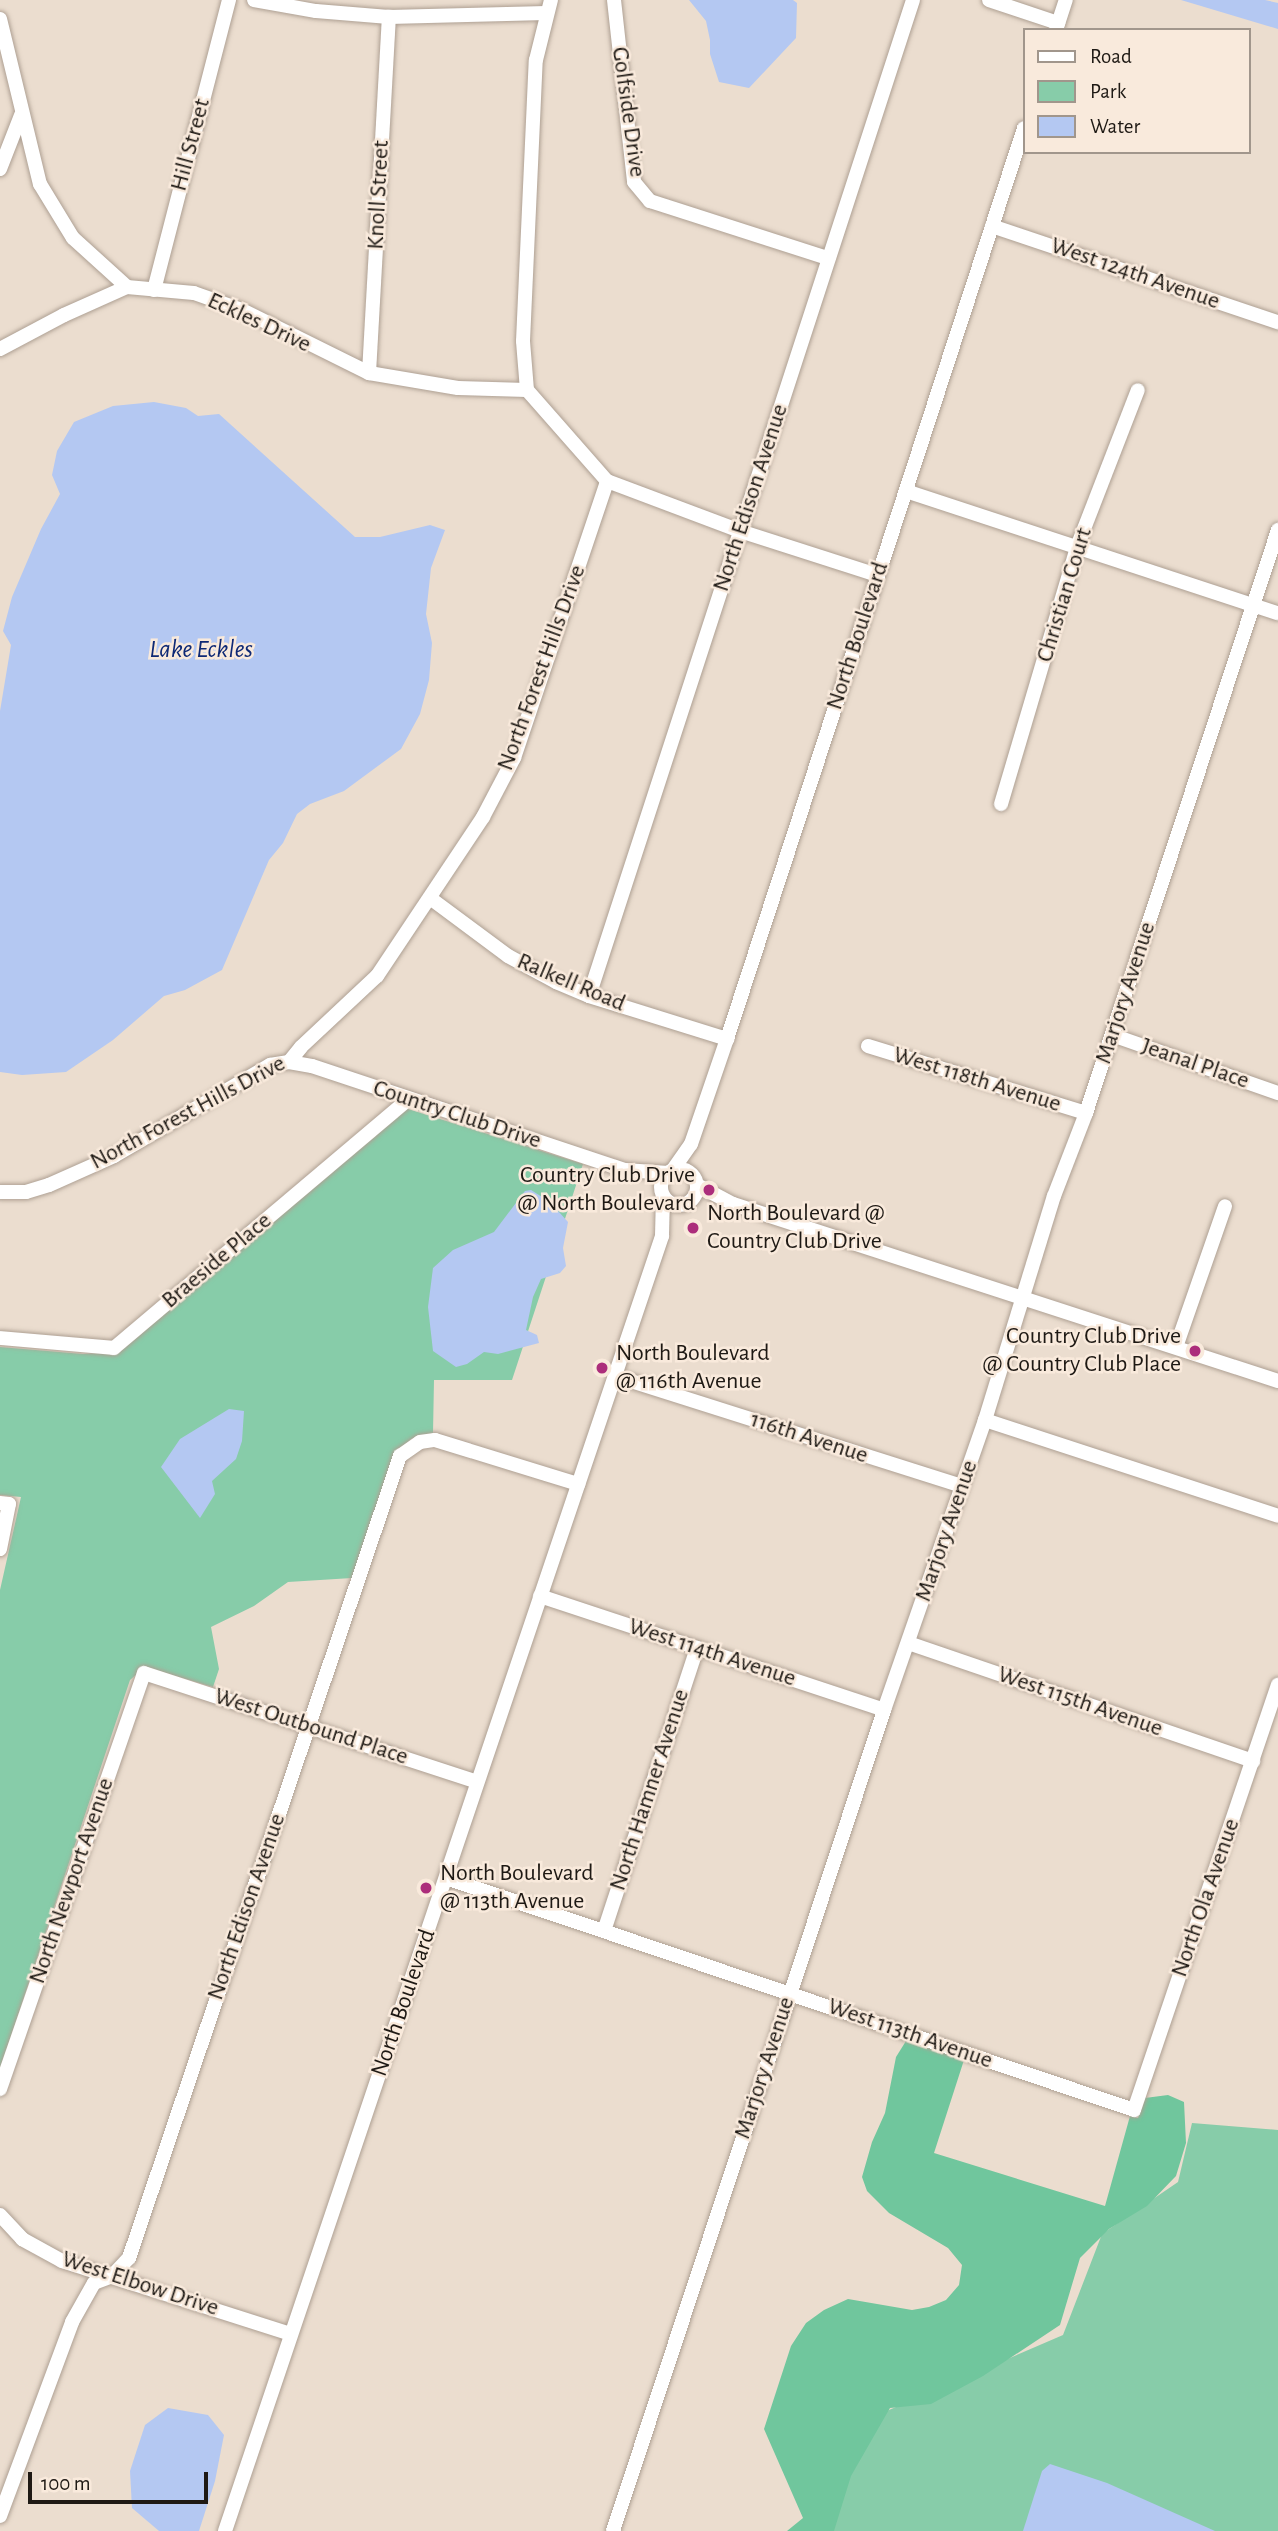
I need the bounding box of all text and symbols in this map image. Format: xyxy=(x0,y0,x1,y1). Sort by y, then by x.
legend xyxy=(1023,28,1250,154)
street label: Golfside Drive xyxy=(605,45,651,179)
text: Road xyxy=(1090,46,1132,67)
text: Park xyxy=(1090,81,1126,102)
street label: Hill Street xyxy=(165,96,217,194)
text: Water xyxy=(1090,116,1140,137)
street label: Knoll Street xyxy=(362,140,396,250)
street label: West 124th Avenue xyxy=(1047,232,1223,316)
street label: Eckles Drive xyxy=(203,287,315,359)
street label: North Edison Avenue xyxy=(707,401,795,595)
street label: Christian Court xyxy=(1031,524,1099,666)
street label: North Boulevard xyxy=(821,558,895,714)
street label: North Forest Hills Drive xyxy=(491,561,593,775)
water label: Lake Eckles xyxy=(149,634,253,666)
street label: Marjory Avenue xyxy=(1090,918,1162,1068)
street label: Ralkell Road xyxy=(512,947,630,1019)
street label: Jeanal Place xyxy=(1137,1032,1253,1096)
street label: West 118th Avenue xyxy=(890,1041,1064,1119)
street label: North Forest Hills Drive xyxy=(86,1049,290,1177)
street label: Country Club Drive xyxy=(369,1074,545,1156)
place label: Country Club Drive @ North Boulevard xyxy=(517,1162,695,1218)
marker: Country Club Drive @ North Boulevard xyxy=(701,1182,717,1198)
place label: North Boulevard @ Country Club Drive xyxy=(707,1200,885,1256)
street label: Braeside Place xyxy=(156,1207,278,1315)
marker: North Boulevard @ Country Club Drive xyxy=(685,1220,701,1236)
place label: Country Club Drive @ Country Club Place xyxy=(982,1323,1181,1379)
place label: North Boulevard @ 116th Avenue xyxy=(616,1340,770,1396)
marker: Country Club Drive @ Country Club Place xyxy=(1187,1343,1203,1359)
marker: North Boulevard @ 116th Avenue xyxy=(594,1360,610,1376)
street label: 116th Avenue xyxy=(747,1405,871,1471)
street label: Marjory Avenue xyxy=(909,1457,985,1605)
street label: West 114th Avenue xyxy=(625,1612,799,1694)
street label: West 115th Avenue xyxy=(994,1660,1166,1744)
street label: West Outbound Place xyxy=(211,1682,411,1772)
street label: North Hamner Avenue xyxy=(604,1686,696,1894)
street label: North Newport Avenue xyxy=(23,1774,121,1988)
street label: North Edison Avenue xyxy=(202,1810,292,2004)
street label: North Ola Avenue xyxy=(1165,1815,1247,1981)
place label: North Boulevard @ 113th Avenue xyxy=(440,1860,594,1916)
marker: North Boulevard @ 113th Avenue xyxy=(418,1880,434,1896)
street label: North Boulevard xyxy=(365,1926,443,2080)
street label: West 113th Avenue xyxy=(824,1992,996,2076)
street label: Marjory Avenue xyxy=(729,1993,801,2143)
street label: West Elbow Drive xyxy=(58,2245,222,2323)
scale bar xyxy=(32,2458,212,2502)
text: 100 m xyxy=(41,2473,91,2494)

